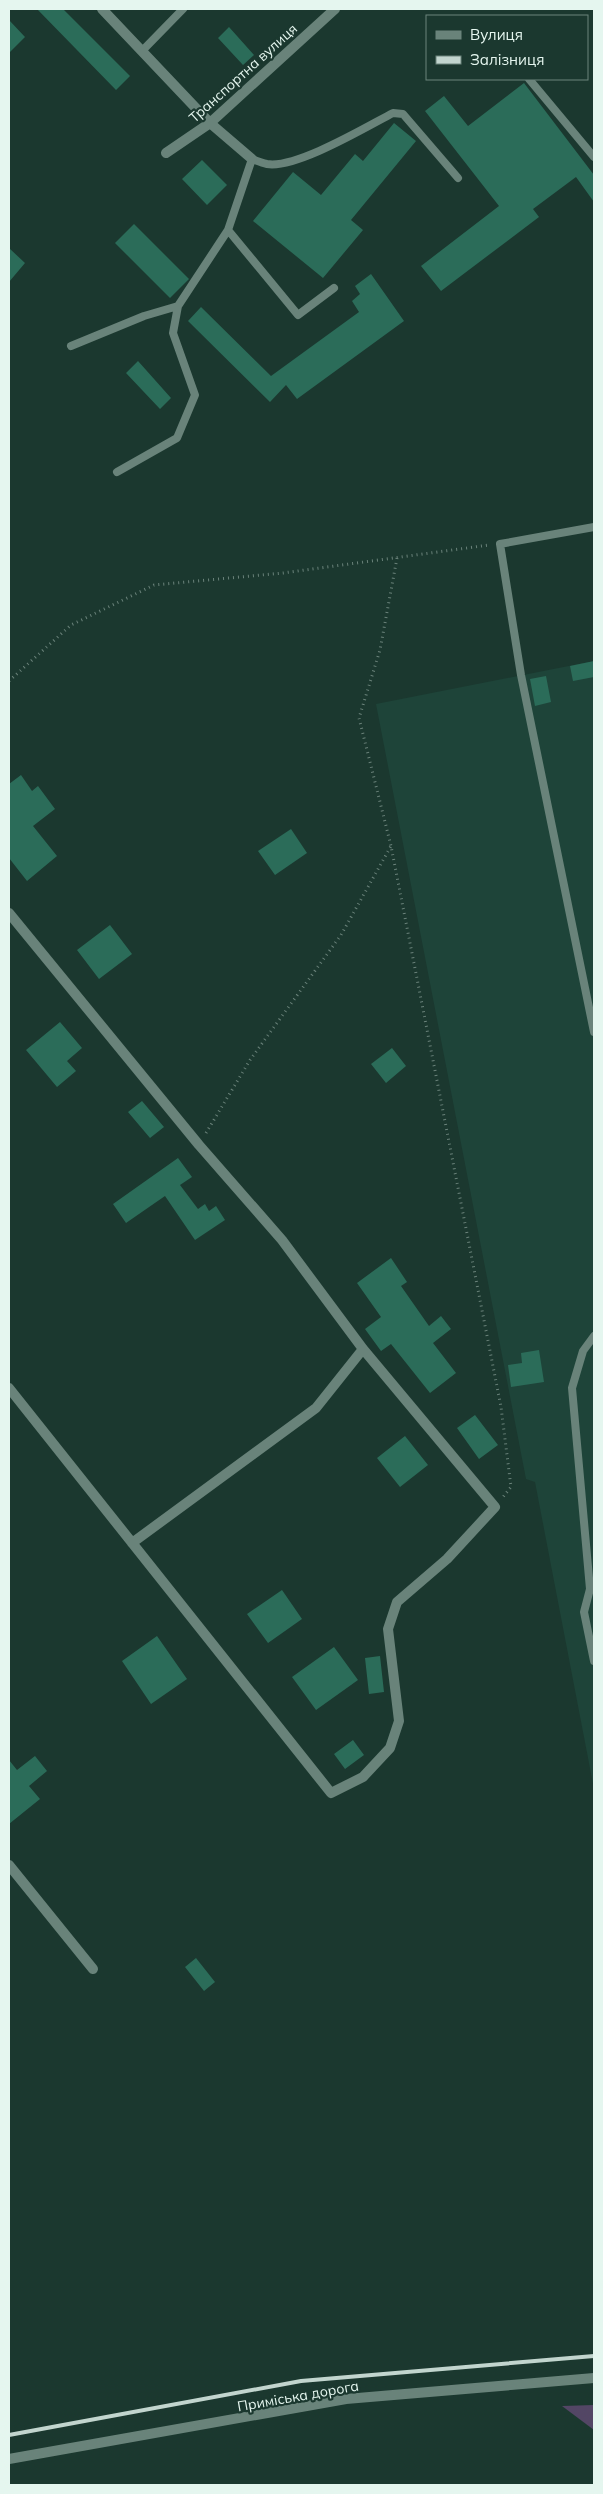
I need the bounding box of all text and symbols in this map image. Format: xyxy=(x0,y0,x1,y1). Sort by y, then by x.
legend xyxy=(426,15,588,80)
street label: Транспортна вулиця xyxy=(185,20,301,126)
text: Вулиця xyxy=(470,25,523,44)
text: Залізниця xyxy=(470,50,544,69)
street label: Приміська дорога xyxy=(236,2376,360,2416)

